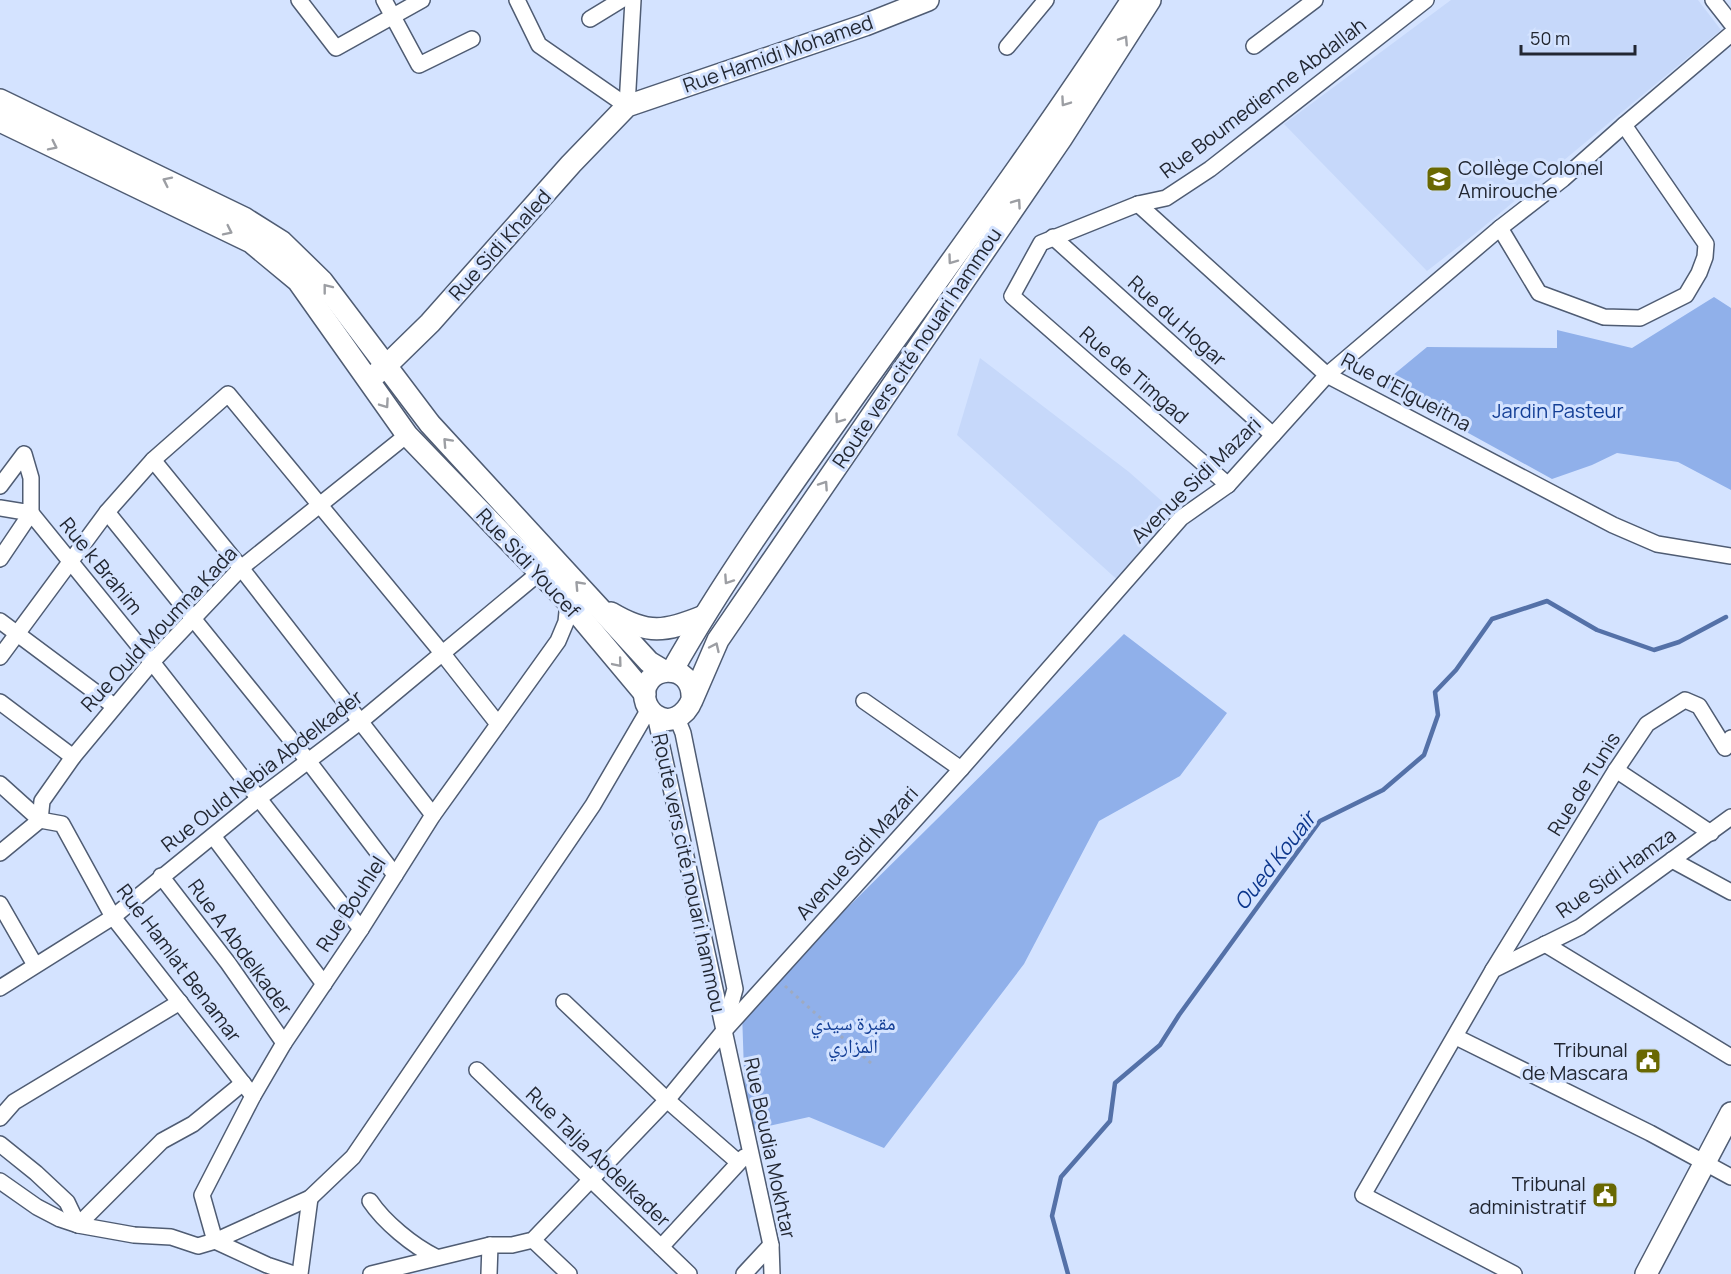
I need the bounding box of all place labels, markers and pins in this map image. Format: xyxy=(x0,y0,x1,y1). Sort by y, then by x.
place label: Collège Colonel Amirouche xyxy=(1458,154,1604,204)
school or university icon: Collège Colonel Amirouche xyxy=(1424,164,1454,194)
place label: Tribunal de Mascara xyxy=(1522,1036,1628,1086)
public building icon: Tribunal de Mascara xyxy=(1633,1046,1663,1076)
place label: Tribunal administratif xyxy=(1469,1170,1586,1220)
public building icon: Tribunal administratif xyxy=(1590,1180,1620,1210)

